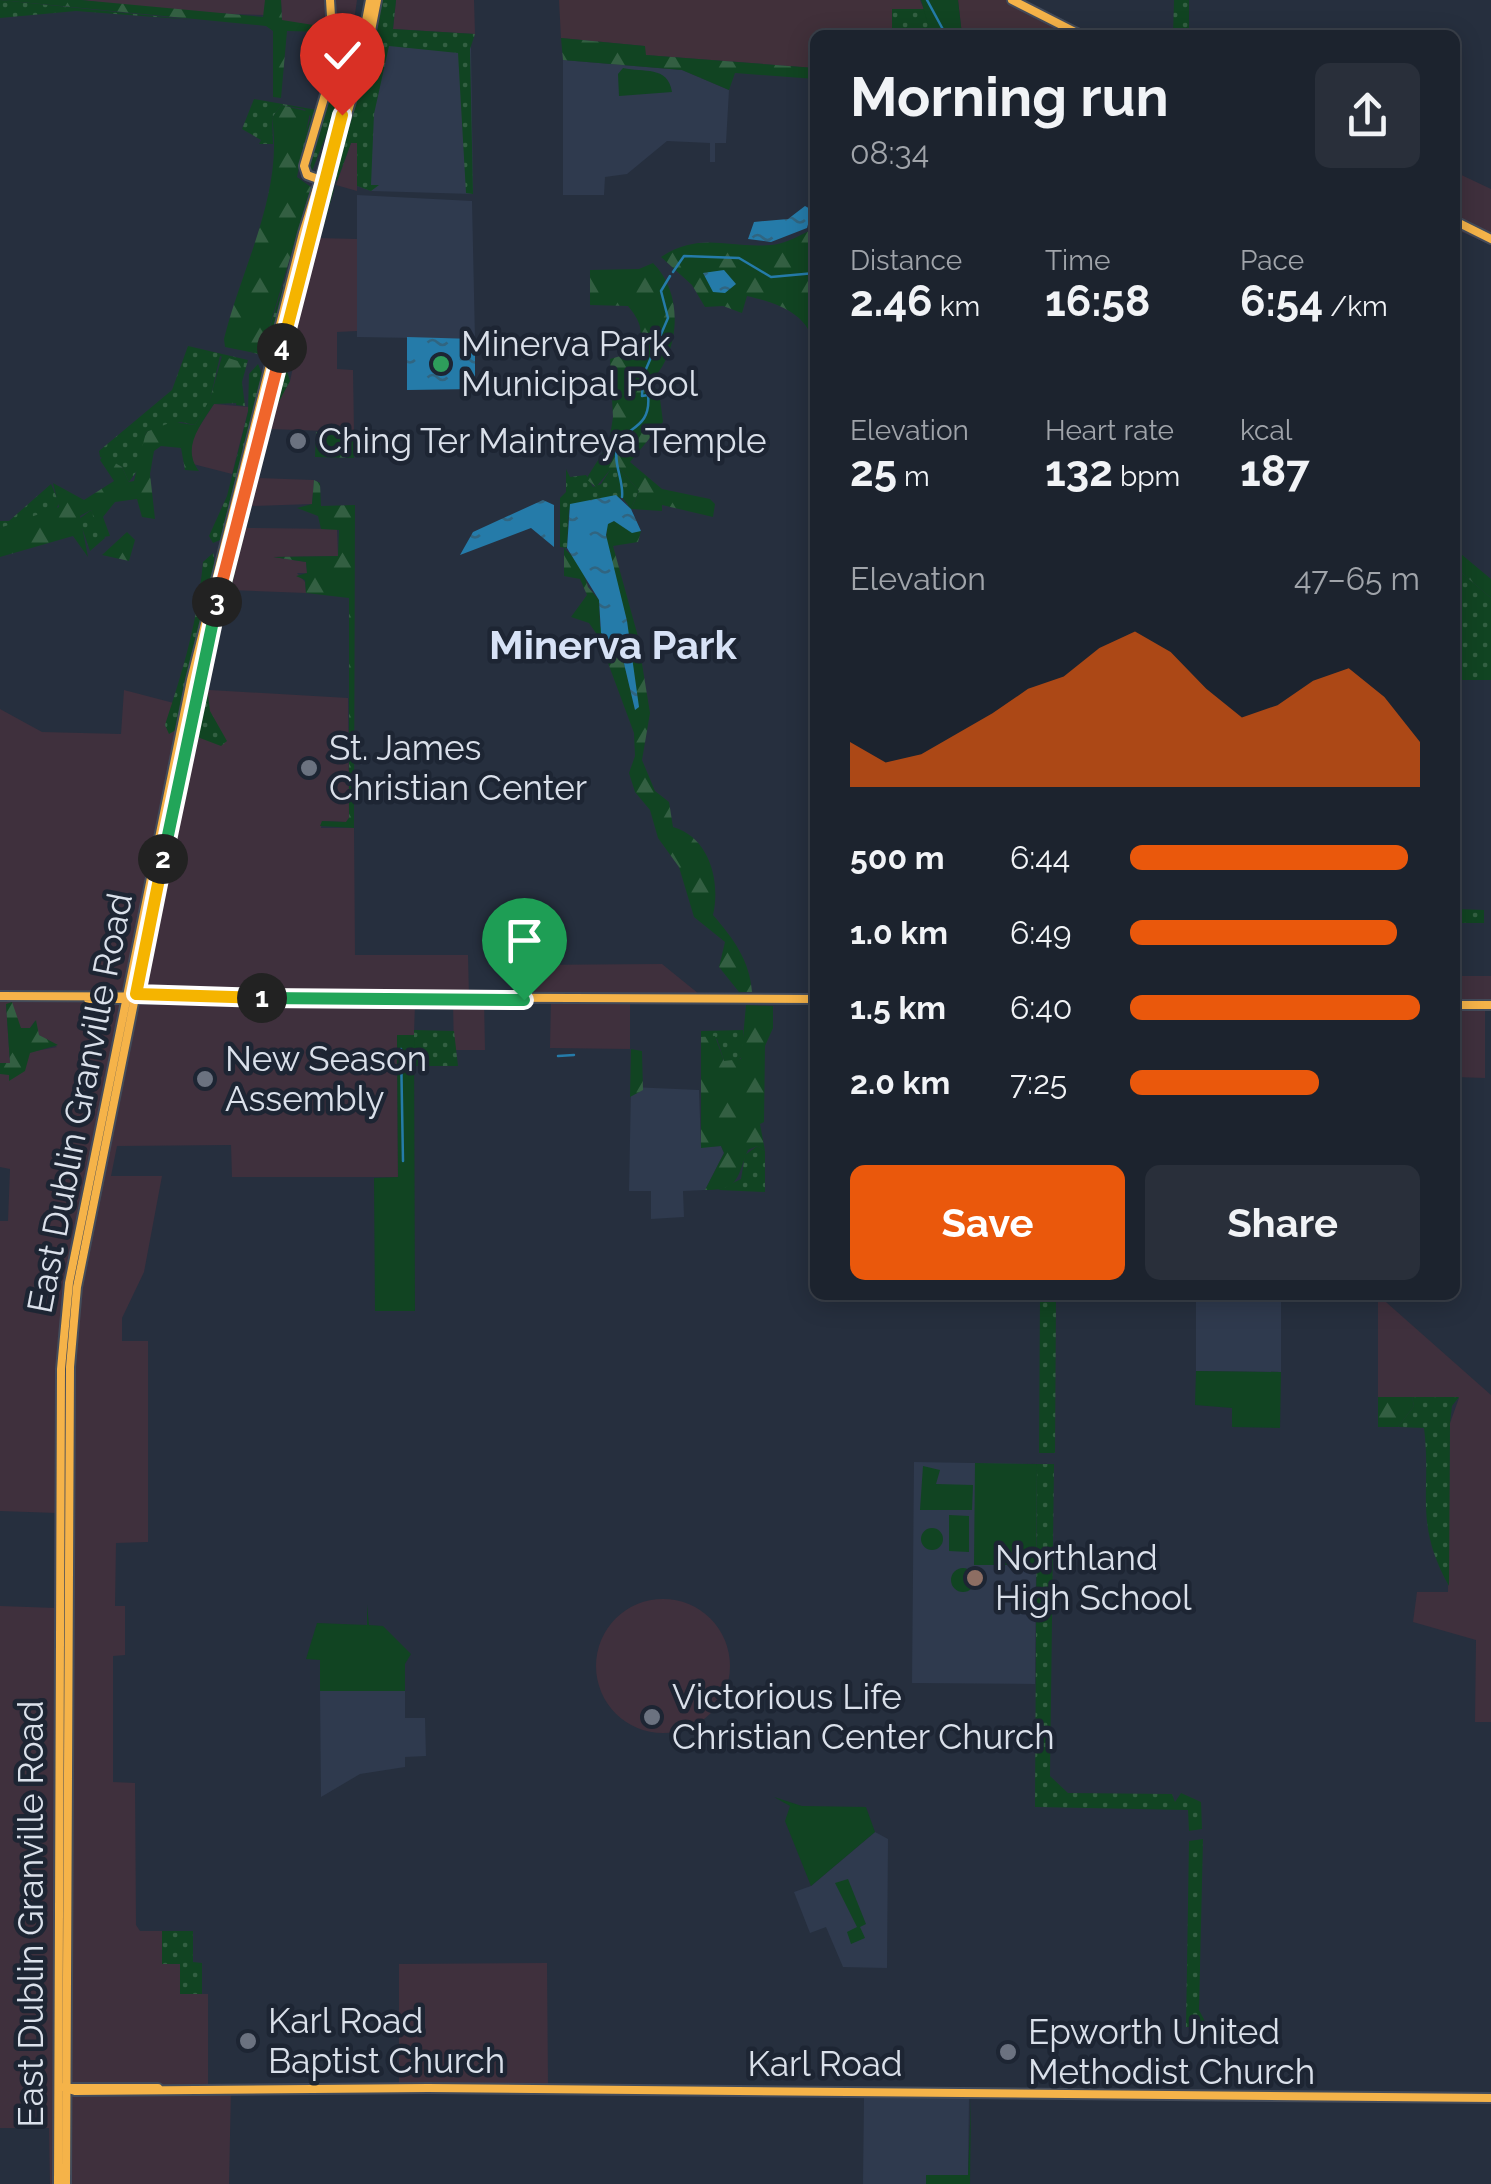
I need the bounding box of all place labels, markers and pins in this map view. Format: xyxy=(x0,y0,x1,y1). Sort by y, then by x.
pin xyxy=(300,13,385,116)
pin: 4 xyxy=(257,323,307,373)
place label: Minerva Park Municipal Pool xyxy=(461,323,699,404)
marker: Minerva Park Municipal Pool xyxy=(430,353,452,375)
place label: Ching Ter Maintreya Temple xyxy=(318,420,767,461)
marker: Ching Ter Maintreya Temple xyxy=(287,430,309,452)
pin: 3 xyxy=(192,577,242,627)
place label: St. James Christian Center xyxy=(329,727,587,808)
marker: St. James Christian Center xyxy=(298,757,320,779)
pin: 2 xyxy=(138,834,188,884)
pin xyxy=(482,898,567,1001)
pin: 1 xyxy=(237,973,287,1023)
place label: New Season Assembly xyxy=(225,1038,427,1119)
marker: New Season Assembly xyxy=(194,1068,216,1090)
place label: Northland High School xyxy=(995,1537,1192,1618)
marker: Northland High School xyxy=(964,1567,986,1589)
place label: Victorious Life Christian Center Church xyxy=(672,1676,1055,1757)
marker: Victorious Life Christian Center Church xyxy=(641,1706,663,1728)
place label: Karl Road Baptist Church xyxy=(268,2000,505,2081)
place label: Epworth United Methodist Church xyxy=(1028,2011,1315,2092)
marker: Karl Road Baptist Church xyxy=(237,2030,259,2052)
marker: Epworth United Methodist Church xyxy=(997,2041,1019,2063)

